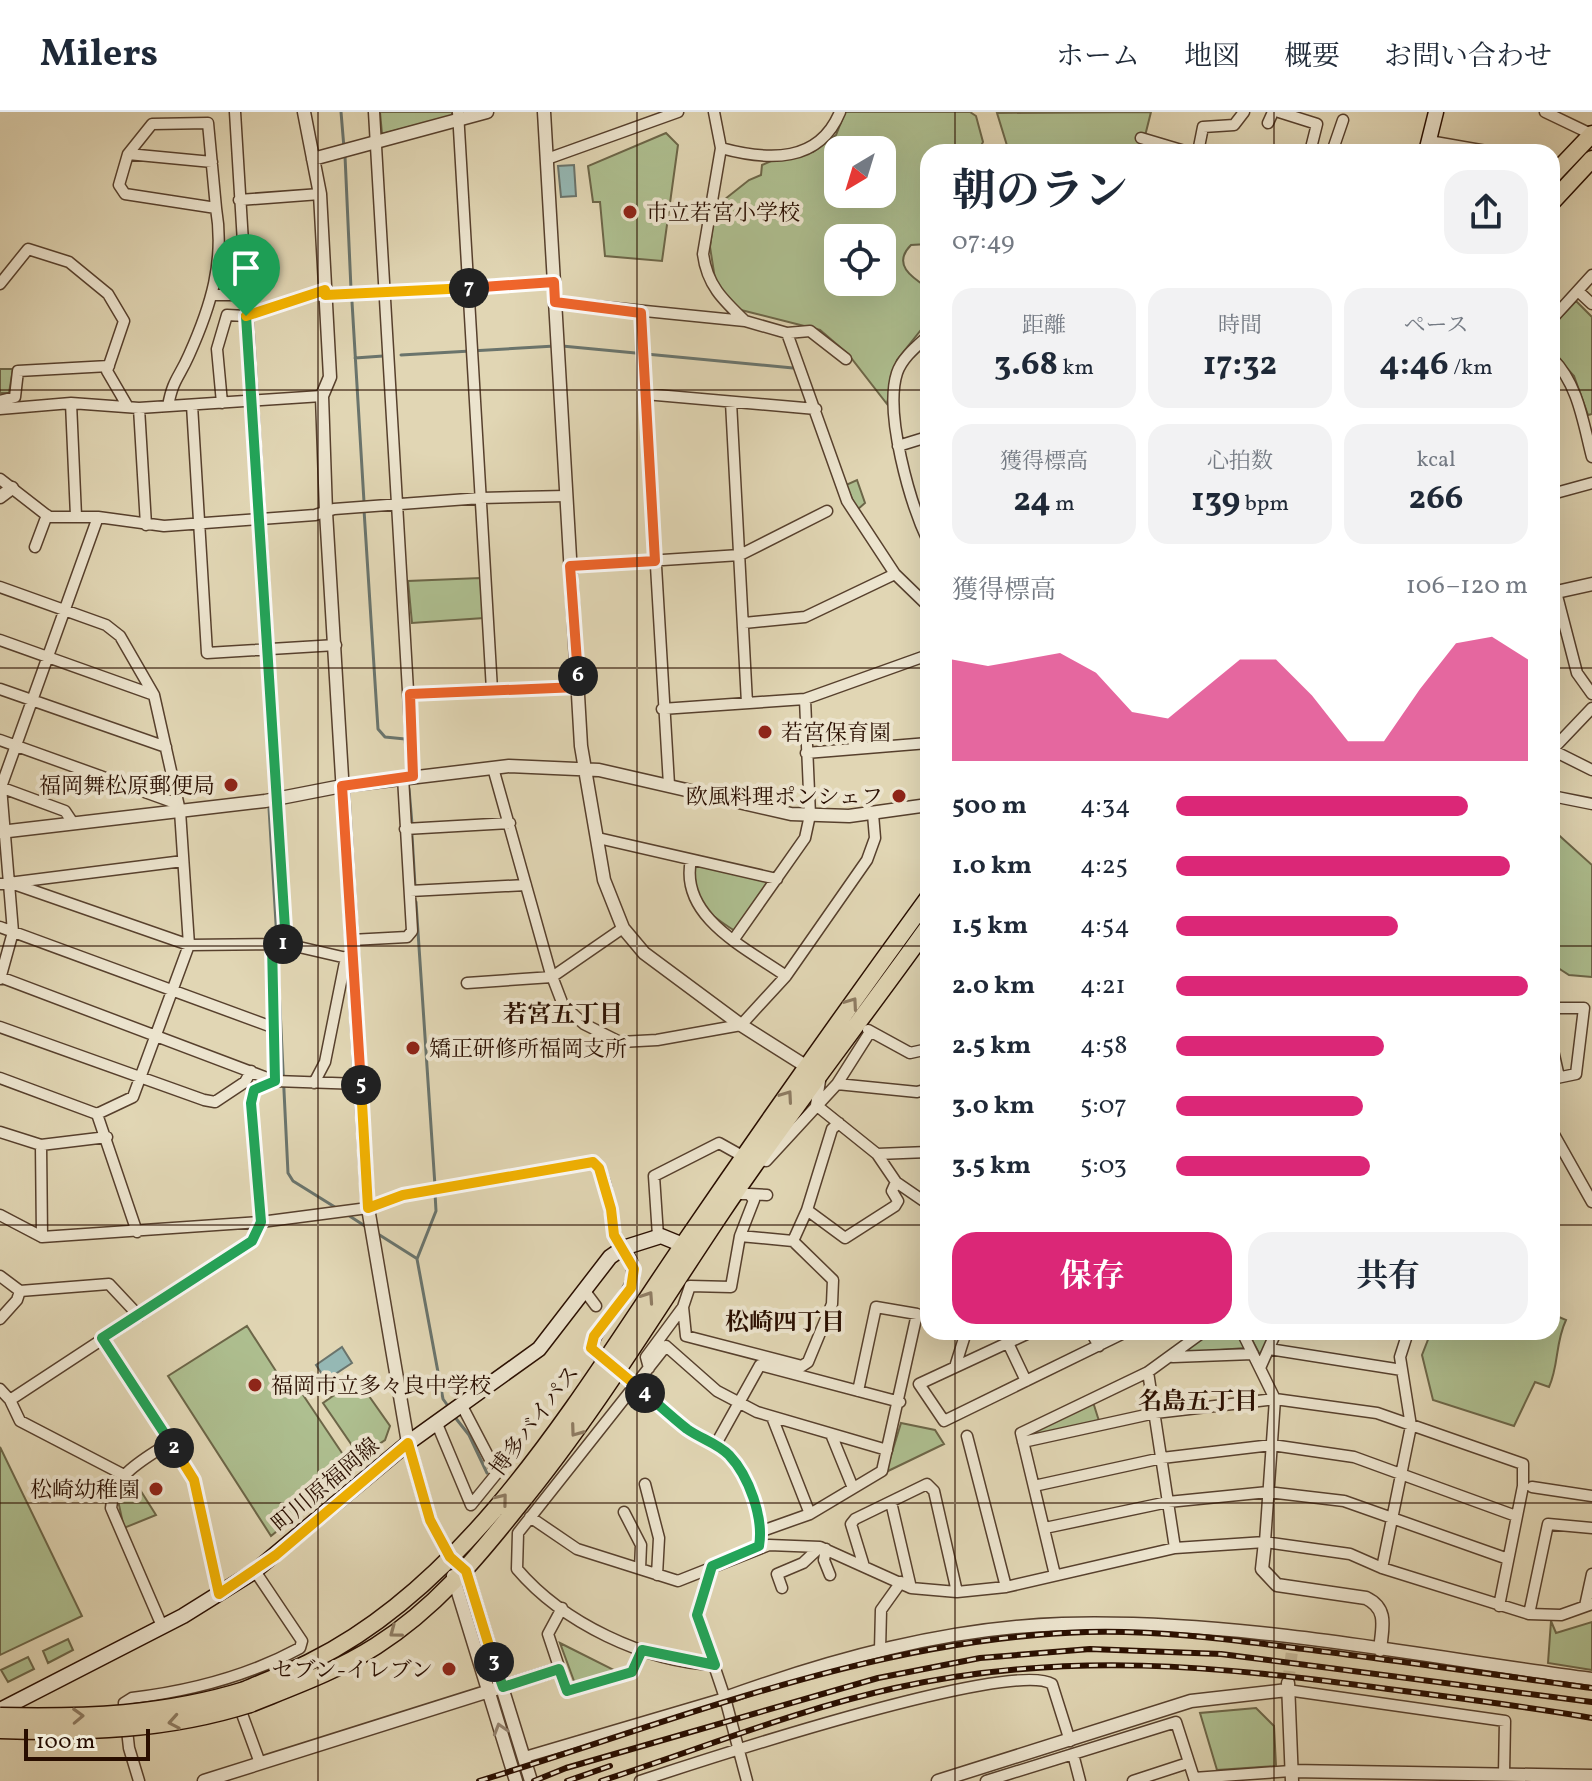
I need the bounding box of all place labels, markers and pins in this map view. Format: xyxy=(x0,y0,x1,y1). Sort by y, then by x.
place label: 市立若宮小学校 xyxy=(646,199,800,230)
marker: 市立若宮小学校 xyxy=(621,203,639,221)
pin xyxy=(212,234,280,316)
pin: 7 xyxy=(449,268,489,308)
pin: 6 xyxy=(558,656,598,696)
place label: 若宮保育園 xyxy=(781,719,891,750)
marker: 若宮保育園 xyxy=(756,723,774,741)
place label: 福岡舞松原郵便局 xyxy=(39,772,215,803)
marker: 福岡舞松原郵便局 xyxy=(222,776,240,794)
place label: 欧風料理ポンシェフ xyxy=(686,783,883,814)
marker: 欧風料理ポンシェフ xyxy=(890,787,908,805)
pin: 1 xyxy=(263,924,303,964)
place label: 矯正研修所福岡支所 xyxy=(429,1035,627,1066)
marker: 矯正研修所福岡支所 xyxy=(404,1039,422,1057)
pin: 5 xyxy=(341,1065,381,1105)
place label: 福岡市立多々良中学校 xyxy=(271,1372,491,1403)
pin: 4 xyxy=(625,1373,665,1413)
marker: 福岡市立多々良中学校 xyxy=(246,1376,264,1394)
pin: 2 xyxy=(154,1428,194,1468)
place label: 松崎幼稚園 xyxy=(30,1476,140,1507)
marker: 松崎幼稚園 xyxy=(147,1480,165,1498)
pin: 3 xyxy=(474,1642,514,1682)
place label: セブン-イレブン xyxy=(272,1656,433,1687)
marker: セブン-イレブン xyxy=(440,1660,458,1678)

